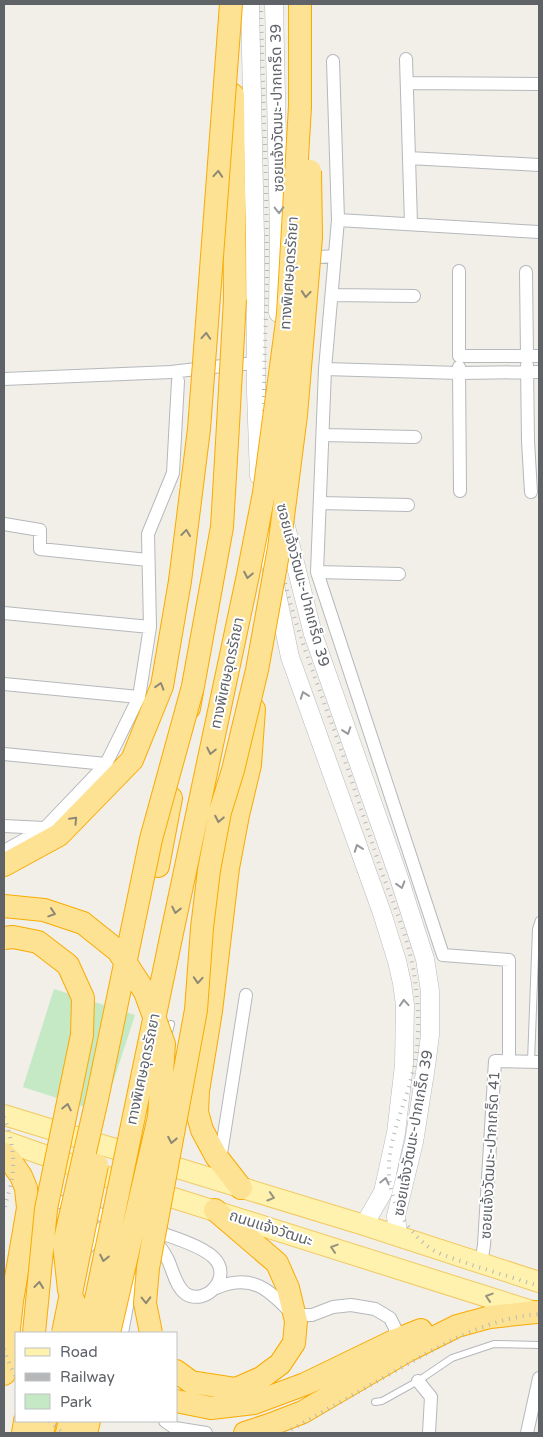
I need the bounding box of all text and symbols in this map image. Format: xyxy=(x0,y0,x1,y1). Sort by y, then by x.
street label: ซอยแจ้งวัฒนะ-ปากเกร็ด 39 xyxy=(267,24,287,192)
one-way arrow xyxy=(212,170,223,178)
one-way arrow xyxy=(273,206,284,214)
street label: ทางพิเศษอุดรรัถยา xyxy=(276,216,302,330)
one-way arrow xyxy=(301,290,312,298)
one-way arrow xyxy=(200,332,211,340)
street label: ซอยแจ้งวัฒนะ-ปากเกร็ด 39 xyxy=(273,501,333,669)
one-way arrow xyxy=(180,529,191,537)
one-way arrow xyxy=(243,571,254,580)
street label: ทางพิเศษอุดรรัถยา xyxy=(206,616,248,730)
one-way arrow xyxy=(155,683,165,691)
one-way arrow xyxy=(299,691,309,699)
one-way arrow xyxy=(341,727,351,735)
one-way arrow xyxy=(206,747,216,756)
one-way arrow xyxy=(214,815,224,824)
one-way arrow xyxy=(68,817,77,826)
one-way arrow xyxy=(354,844,364,853)
one-way arrow xyxy=(396,880,406,888)
one-way arrow xyxy=(172,906,182,915)
one-way arrow xyxy=(47,907,56,917)
one-way arrow xyxy=(193,976,204,984)
one-way arrow xyxy=(399,999,410,1007)
street label: ทางพิเศษอุดรรัถยา xyxy=(122,1012,164,1126)
street label: ซอยแจ้งวัฒนะ-ปากเกร็ด 39 xyxy=(390,1049,436,1217)
street label: ซอยแจ้งวัฒนะ-ปากเกร็ด 41 xyxy=(477,1071,503,1239)
one-way arrow xyxy=(61,1103,72,1112)
one-way arrow xyxy=(167,1136,177,1145)
one-way arrow xyxy=(379,1177,390,1186)
one-way arrow xyxy=(267,1191,275,1201)
street label: ถนนแจ้งวัฒนะ xyxy=(227,1206,315,1250)
one-way arrow xyxy=(331,1244,339,1254)
one-way arrow xyxy=(99,1253,110,1262)
one-way arrow xyxy=(33,1280,44,1288)
one-way arrow xyxy=(486,1293,494,1303)
one-way arrow xyxy=(141,1297,152,1305)
legend xyxy=(15,1332,178,1422)
text: Road xyxy=(60,1343,98,1361)
text: Railway xyxy=(60,1368,115,1386)
text: Park xyxy=(60,1393,92,1411)

